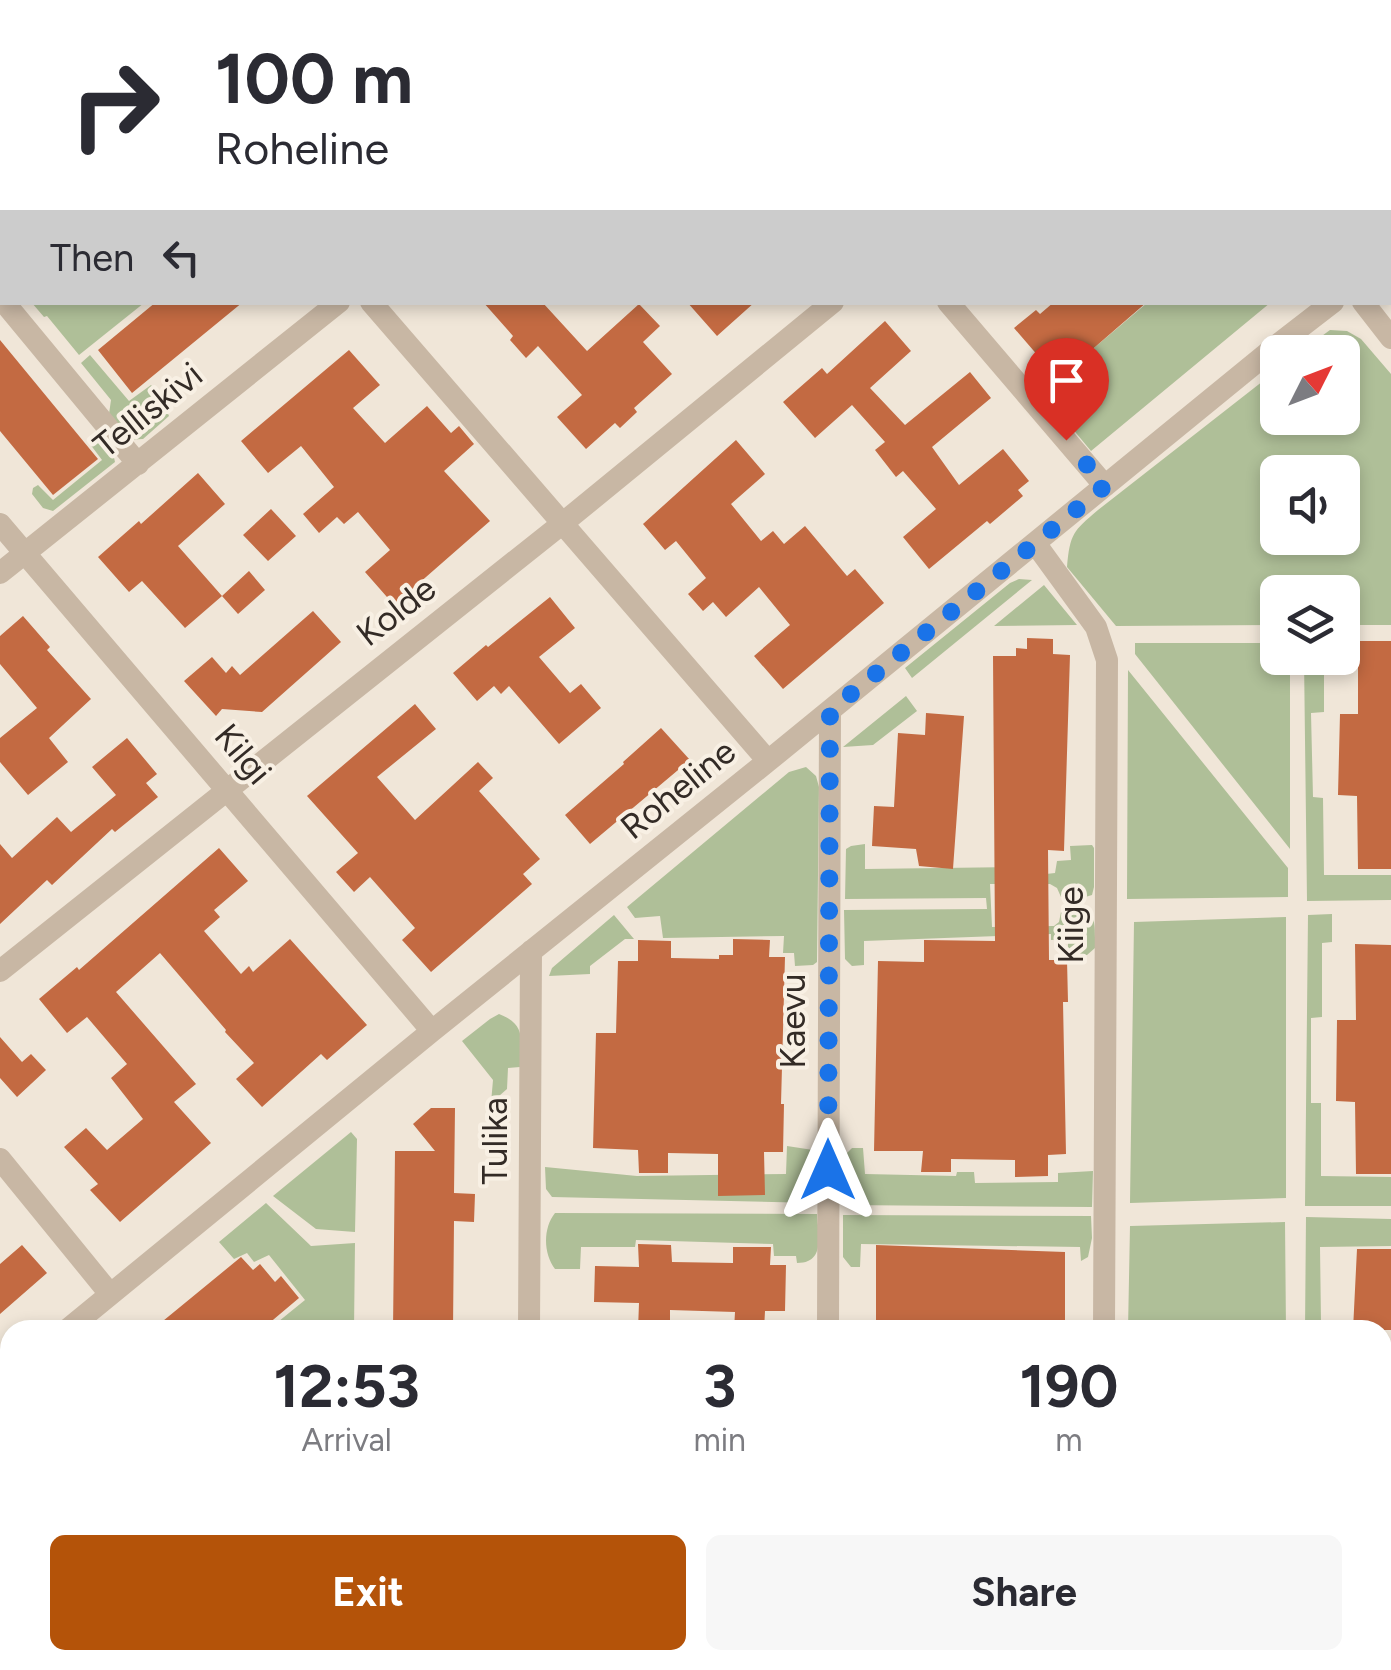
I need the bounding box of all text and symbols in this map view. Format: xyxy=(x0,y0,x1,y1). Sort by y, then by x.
text: 100 m xyxy=(215,36,413,121)
icon: right xyxy=(50,40,180,170)
text: Roheline xyxy=(215,121,389,175)
icon: left xyxy=(154,230,209,285)
text: Then xyxy=(50,235,134,281)
north arrow xyxy=(1260,335,1360,435)
map controls xyxy=(1260,335,1360,675)
pin xyxy=(1024,338,1109,441)
icon: arrive xyxy=(1039,353,1094,408)
street label: Telliskivi xyxy=(85,354,211,466)
button: sound xyxy=(1260,455,1360,555)
street label: Kolde xyxy=(348,567,444,655)
button: layers xyxy=(1260,575,1360,675)
street label: Kilgi xyxy=(206,715,280,793)
street label: Roheline xyxy=(612,730,744,848)
street label: Kiige xyxy=(1050,886,1092,964)
street label: Kaevu xyxy=(772,973,814,1069)
street label: Tulika xyxy=(474,1097,516,1185)
position arrow xyxy=(776,1118,880,1222)
text: 12:53 xyxy=(274,1350,420,1422)
text: 3 xyxy=(703,1350,736,1422)
text: 190 xyxy=(1019,1350,1118,1422)
text: Arrival xyxy=(302,1421,392,1459)
text: min xyxy=(693,1421,746,1459)
text: m xyxy=(1055,1421,1083,1459)
button: Exit xyxy=(50,1535,686,1650)
button: Share xyxy=(706,1535,1342,1650)

